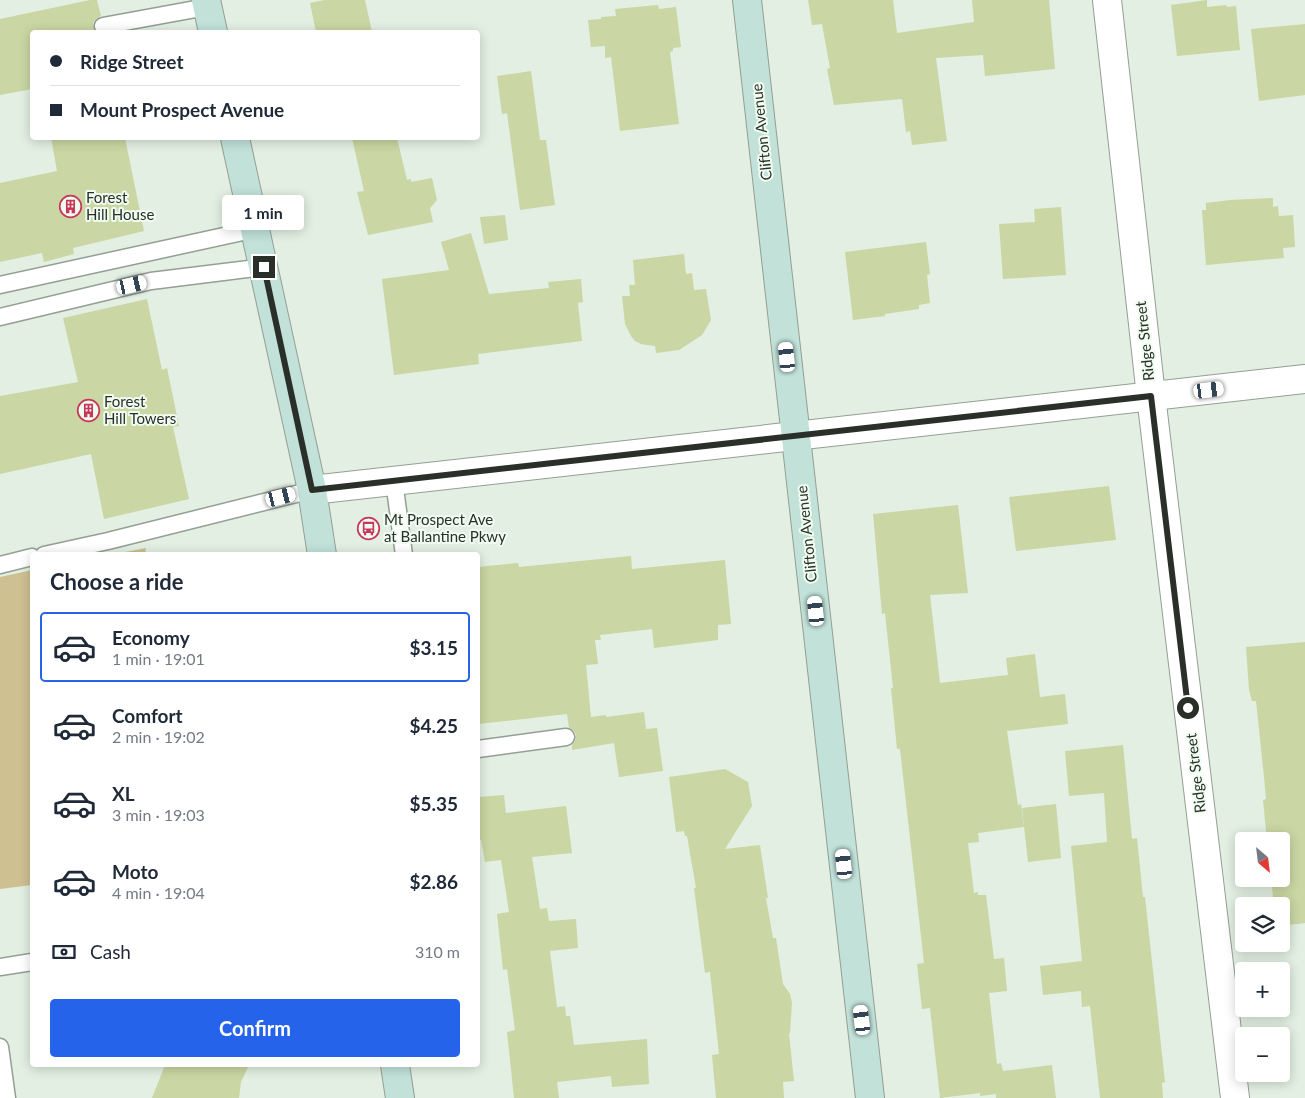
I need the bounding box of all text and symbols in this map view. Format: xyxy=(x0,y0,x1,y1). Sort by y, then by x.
text: Ridge Street xyxy=(80,50,183,73)
street label: Clifton Avenue xyxy=(747,83,775,181)
text: Mount Prospect Avenue xyxy=(80,98,284,121)
place label: Forest Hill House xyxy=(86,188,154,223)
callout: 1 min xyxy=(223,194,305,230)
building icon: Forest Hill House xyxy=(58,195,82,219)
text: 1 min xyxy=(243,203,283,222)
route end xyxy=(253,256,275,278)
car xyxy=(115,274,148,296)
street label: Ridge Street xyxy=(1131,300,1157,382)
car xyxy=(777,341,796,373)
car xyxy=(1193,381,1224,399)
place label: Forest Hill Towers xyxy=(104,392,176,427)
building icon: Forest Hill Towers xyxy=(76,399,100,423)
street label: Clifton Avenue xyxy=(792,485,820,583)
car xyxy=(264,486,297,508)
place label: Mt Prospect Ave at Ballantine Pkwy xyxy=(384,510,506,545)
bus stop icon: Mt Prospect Ave at Ballantine Pkwy xyxy=(356,517,380,541)
text: Choose a ride xyxy=(50,568,184,595)
car xyxy=(806,595,825,627)
icon: car xyxy=(52,625,97,670)
text: Economy xyxy=(112,626,190,649)
text: $3.15 xyxy=(409,636,458,659)
text: 1 min · 19:01 xyxy=(112,649,205,668)
route start xyxy=(1177,697,1199,719)
icon: car xyxy=(52,703,97,748)
text: Comfort xyxy=(112,704,183,727)
text: $4.25 xyxy=(409,714,458,737)
text: 2 min · 19:02 xyxy=(112,727,205,746)
street label: Ridge Street xyxy=(1181,732,1209,814)
icon: car xyxy=(52,781,97,826)
text: XL xyxy=(112,782,135,805)
text: $5.35 xyxy=(409,792,458,815)
text: 3 min · 19:03 xyxy=(112,805,205,824)
north arrow xyxy=(1235,832,1290,888)
map controls xyxy=(1235,832,1290,1082)
car xyxy=(834,848,853,880)
icon: car xyxy=(52,859,97,904)
text: Moto xyxy=(112,860,158,883)
text: $2.86 xyxy=(409,870,458,893)
text: 4 min · 19:04 xyxy=(112,883,205,902)
button: layers xyxy=(1235,897,1290,952)
icon: cash xyxy=(50,938,78,966)
text: Cash xyxy=(90,940,131,963)
text: 310 m xyxy=(415,942,460,961)
button: + xyxy=(1235,962,1290,1017)
button: Confirm xyxy=(50,999,460,1057)
car xyxy=(852,1004,871,1036)
button: − xyxy=(1235,1027,1290,1082)

